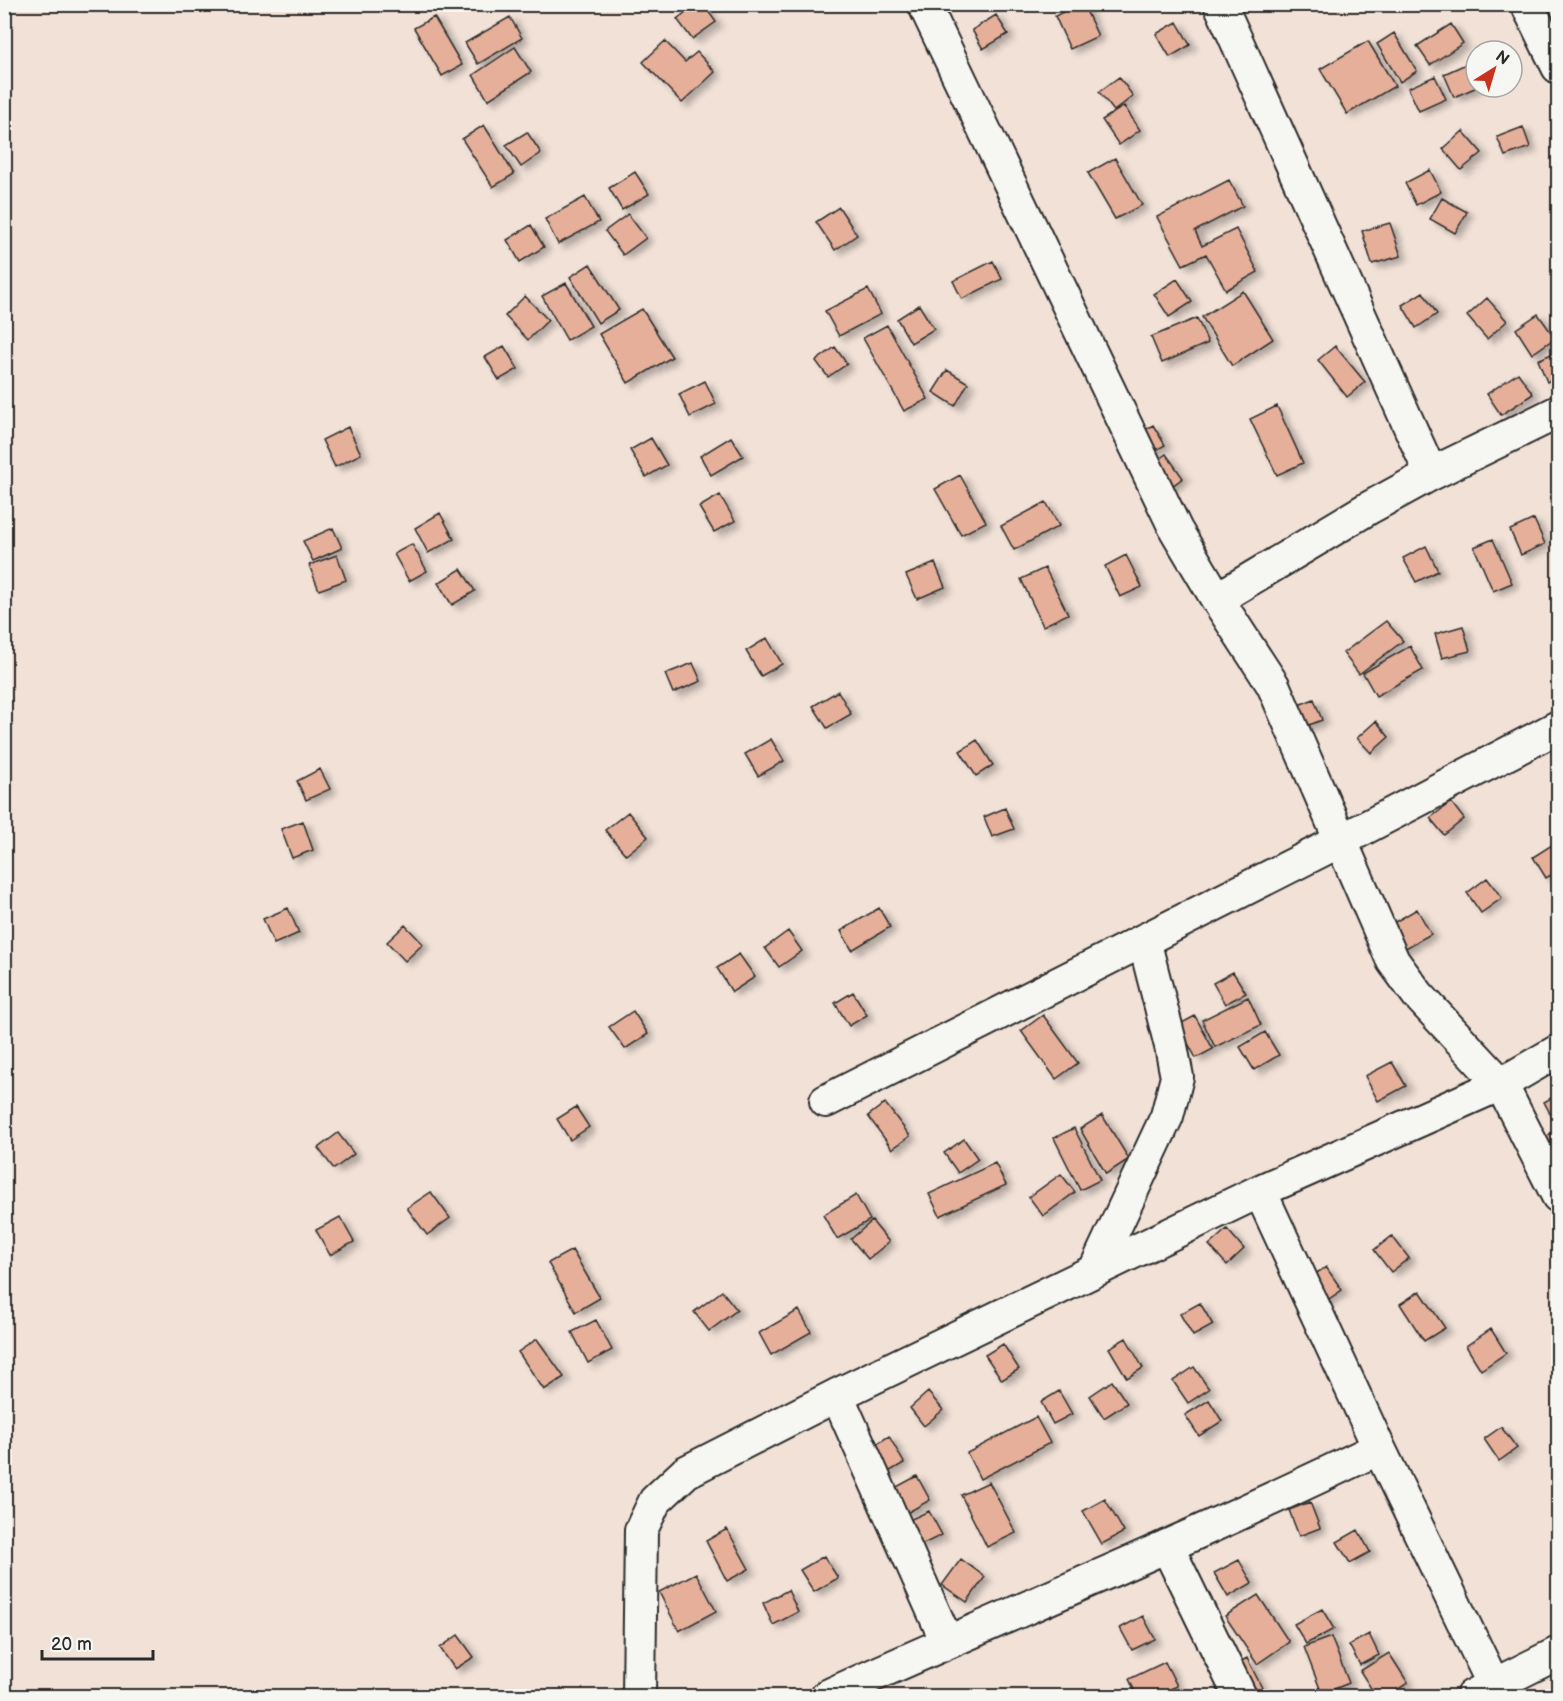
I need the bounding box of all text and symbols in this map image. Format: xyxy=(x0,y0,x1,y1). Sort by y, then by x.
north arrow xyxy=(1464,39,1524,99)
text: N xyxy=(1492,47,1513,69)
scale bar xyxy=(42,1623,153,1661)
text: 20 m xyxy=(51,1634,92,1655)

